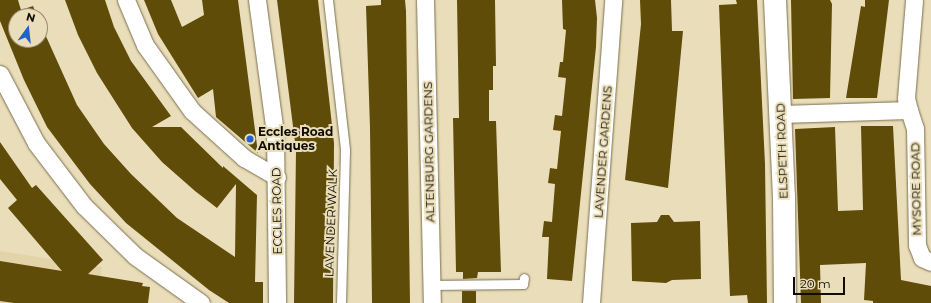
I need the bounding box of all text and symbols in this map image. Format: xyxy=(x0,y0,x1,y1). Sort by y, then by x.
north arrow xyxy=(8,8,48,48)
text: N xyxy=(25,9,37,25)
street label: ALTENBURG GARDENS xyxy=(421,82,437,222)
street label: LAVENDER GARDENS xyxy=(591,85,615,219)
street label: ELSPETH ROAD xyxy=(773,103,791,199)
place label: Eccles Road Antiques xyxy=(258,125,333,153)
marker: Eccles Road Antiques xyxy=(245,134,255,144)
street label: MYSORE ROAD xyxy=(908,142,924,236)
street label: ECCLES ROAD xyxy=(269,167,285,255)
street label: LAVENDER WALK xyxy=(322,169,340,277)
scale bar xyxy=(795,269,847,295)
text: 20 m xyxy=(800,276,831,291)

